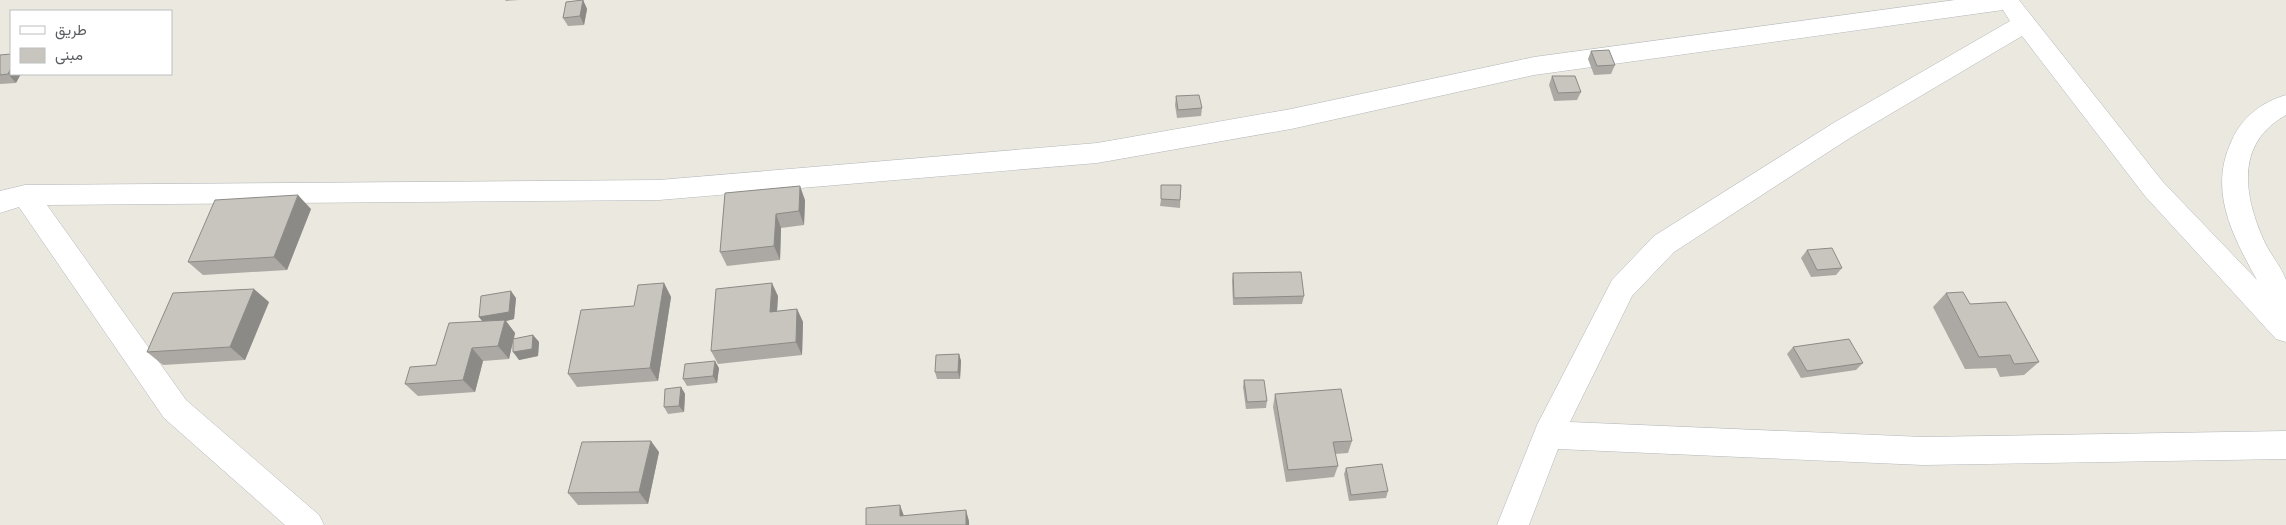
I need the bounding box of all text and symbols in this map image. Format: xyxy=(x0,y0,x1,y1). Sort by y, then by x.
legend xyxy=(10,10,172,75)
text: طريق xyxy=(55,21,87,40)
text: مبنى xyxy=(55,46,83,65)

